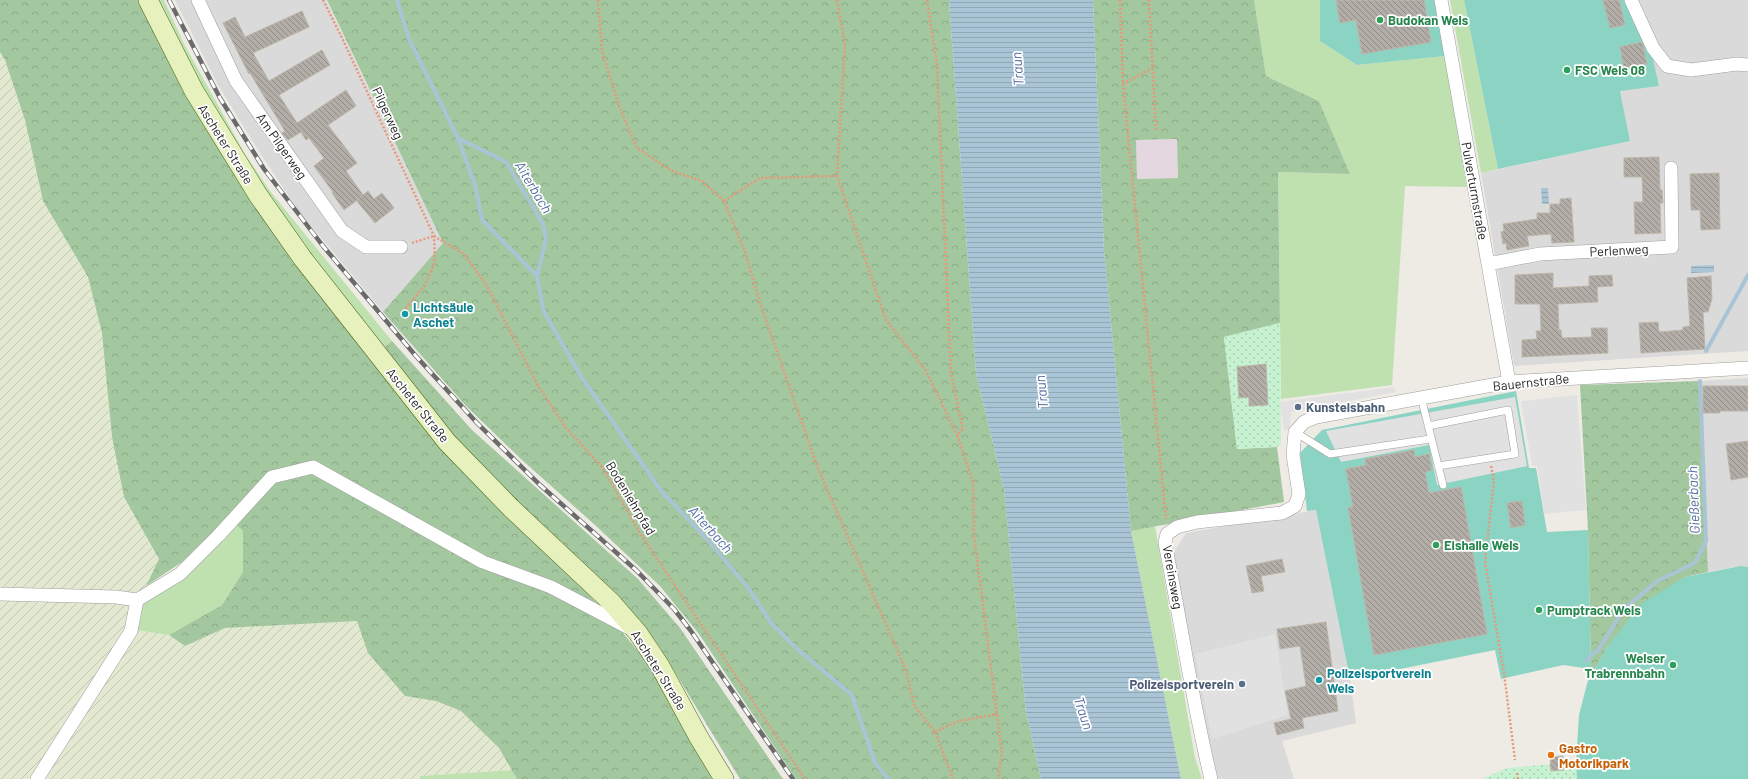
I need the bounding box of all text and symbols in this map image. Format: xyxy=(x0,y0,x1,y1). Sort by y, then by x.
place label: Budokan Wels xyxy=(1388,12,1469,28)
marker: Budokan Wels xyxy=(1375,15,1385,25)
water label: Traun xyxy=(1007,52,1027,86)
place label: FSC Wels 08 xyxy=(1575,62,1645,78)
marker: FSC Wels 08 xyxy=(1562,65,1572,75)
street label: Pilgerweg xyxy=(369,84,407,142)
street label: Ascheter Straße xyxy=(195,101,257,187)
street label: Am Pilgerweg xyxy=(253,110,311,182)
street label: Pulverturmstraße xyxy=(1459,141,1491,241)
water label: Aiterbach xyxy=(512,158,556,216)
street label: Perlenweg xyxy=(1589,240,1649,260)
place label: Lichtsäule Aschet xyxy=(413,299,474,330)
marker: Lichtsäule Aschet xyxy=(400,309,410,319)
street label: Ascheter Straße xyxy=(383,364,453,446)
street label: Bauernstraße xyxy=(1492,370,1570,394)
water label: Traun xyxy=(1031,374,1051,410)
place label: Kunsteisbahn xyxy=(1306,399,1385,415)
marker: Kunsteisbahn xyxy=(1293,402,1303,412)
street label: Bodenlehrpfad xyxy=(603,458,659,538)
water label: Gießerbach xyxy=(1683,466,1703,534)
water label: Aiterbach xyxy=(685,502,737,556)
place label: Eishalle Wels xyxy=(1444,537,1519,553)
marker: Eishalle Wels xyxy=(1431,540,1441,550)
street label: Vereinsweg xyxy=(1159,544,1187,610)
place label: Pumptrack Wels xyxy=(1547,602,1641,618)
marker: Pumptrack Wels xyxy=(1534,605,1544,615)
street label: Ascheter Straße xyxy=(628,627,690,713)
place label: Welser Trabrennbahn xyxy=(1584,650,1665,681)
marker: Welser Trabrennbahn xyxy=(1668,660,1678,670)
place label: Polizeisportverein Wels xyxy=(1327,665,1431,696)
marker: Polizeisportverein Wels xyxy=(1314,675,1324,685)
place label: Polizeisportverein xyxy=(1130,676,1234,692)
marker: Polizeisportverein xyxy=(1237,679,1247,689)
water label: Traun xyxy=(1071,694,1097,732)
place label: Gastro Motorikpark xyxy=(1559,740,1629,771)
marker: Gastro Motorikpark xyxy=(1546,750,1556,760)

